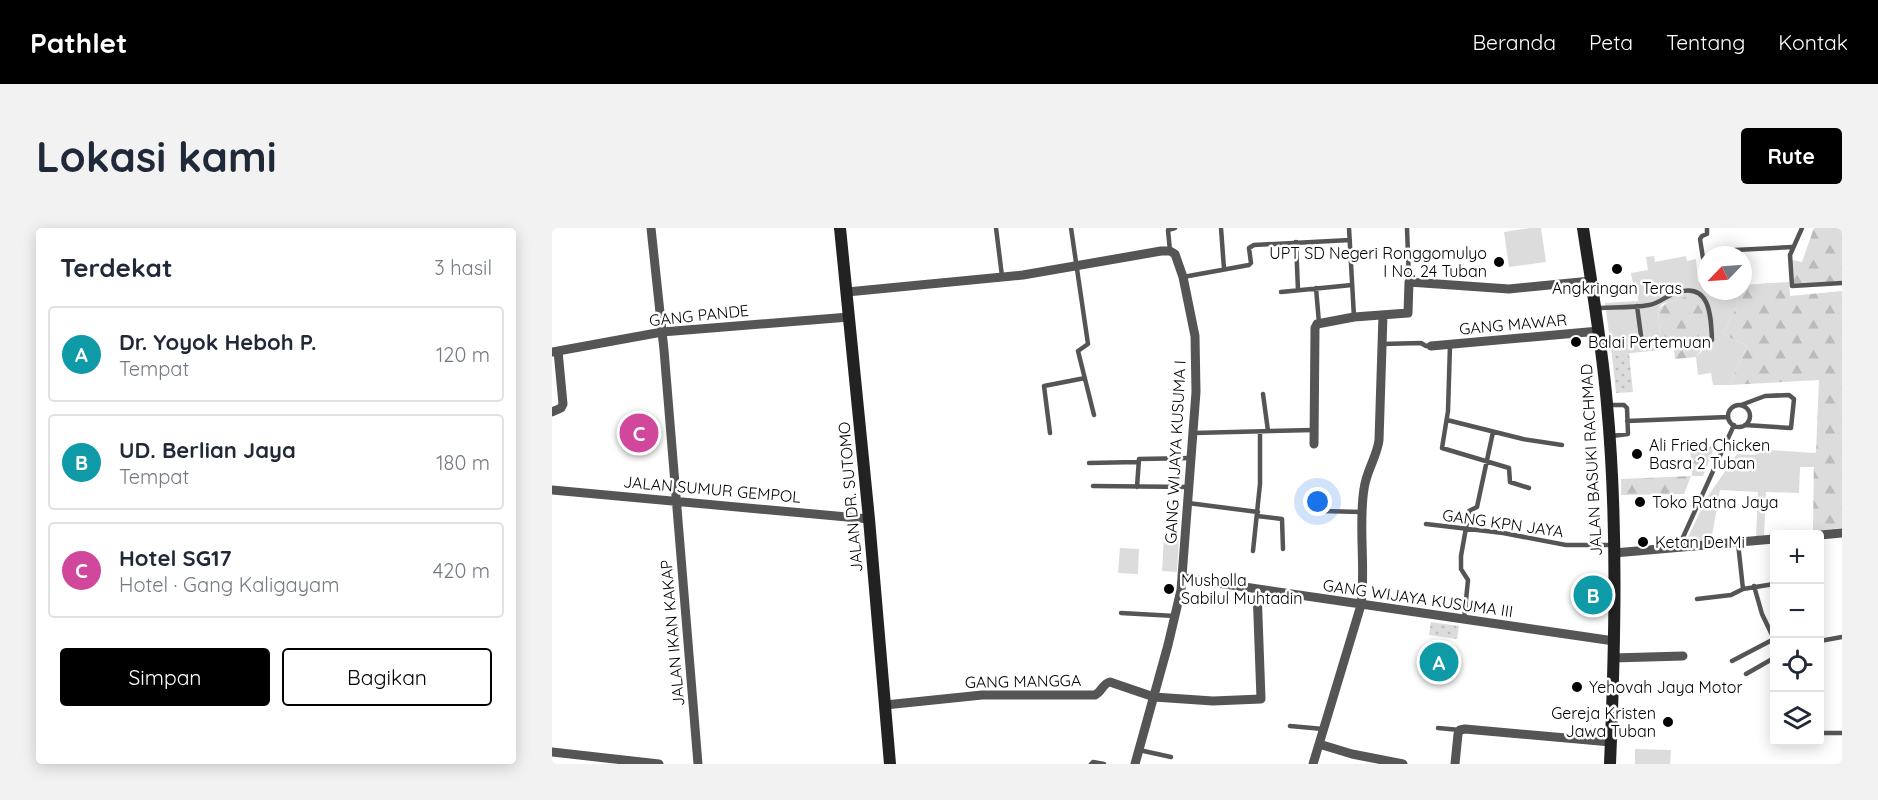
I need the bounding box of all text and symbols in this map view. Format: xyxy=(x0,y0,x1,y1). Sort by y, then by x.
text: Pathlet xyxy=(30,25,127,60)
text: Beranda xyxy=(1472,29,1556,55)
text: Peta xyxy=(1589,29,1633,55)
text: Tentang xyxy=(1666,29,1745,55)
text: Kontak xyxy=(1778,29,1848,55)
button: Rute xyxy=(1741,128,1842,184)
text: Lokasi kami xyxy=(36,130,277,183)
place label: UPT SD Negeri Ronggomulyo I No. 24 Tuban xyxy=(1269,243,1487,281)
north arrow xyxy=(1698,246,1752,300)
text: Terdekat xyxy=(60,251,173,284)
text: 3 hasil xyxy=(434,255,492,280)
marker: UPT SD Negeri Ronggomulyo I No. 24 Tuban xyxy=(1492,255,1506,269)
marker: Angkringan Teras xyxy=(1610,262,1624,276)
place label: Angkringan Teras xyxy=(1552,278,1682,298)
street label: GANG PANDE xyxy=(648,300,750,330)
street label: GANG MAWAR xyxy=(1458,309,1568,339)
text: Dr. Yoyok Heboh P. xyxy=(119,328,316,356)
place label: Balai Pertemuan xyxy=(1588,332,1711,352)
marker: Balai Pertemuan xyxy=(1569,335,1583,349)
text: A xyxy=(75,342,88,367)
text: 120 m xyxy=(436,342,490,367)
text: Tempat xyxy=(119,356,189,381)
street label: GANG WIJAYA KUSUMA I xyxy=(1160,360,1190,544)
street label: JALAN BASUKI RACHMAD xyxy=(1576,363,1606,557)
pin: C xyxy=(620,410,658,456)
street label: JALAN DR. SUTOMO xyxy=(833,421,867,573)
place label: Ali Fried Chicken Basra 2 Tuban xyxy=(1649,435,1770,473)
text: UD. Berlian Jaya xyxy=(119,436,296,464)
marker: Ali Fried Chicken Basra 2 Tuban xyxy=(1630,447,1644,461)
text: B xyxy=(75,450,88,475)
text: 180 m xyxy=(436,450,490,475)
text: Tempat xyxy=(119,464,189,489)
street label: JALAN SUMUR GEMPOL xyxy=(622,471,802,507)
your location xyxy=(1303,487,1332,516)
place label: Toko Ratna Jaya xyxy=(1652,492,1779,512)
marker: Toko Ratna Jaya xyxy=(1633,495,1647,509)
street label: GANG KPN JAYA xyxy=(1441,505,1565,541)
map controls xyxy=(1770,530,1824,746)
button: + xyxy=(1770,530,1824,584)
place label: Ketan De Mi xyxy=(1655,532,1745,552)
marker: Ketan De Mi xyxy=(1636,535,1650,549)
text: Hotel SG17 xyxy=(119,544,232,572)
text: C xyxy=(75,558,88,583)
text: 420 m xyxy=(433,558,490,583)
street label: JALAN IKAN KAKAP xyxy=(656,559,688,707)
place label: Musholla Sabilul Muhtadin xyxy=(1181,570,1302,608)
text: Hotel · Gang Kaligayam xyxy=(119,572,339,597)
pin: B xyxy=(1574,572,1612,617)
street label: GANG WIJAYA KUSUMA III xyxy=(1322,575,1514,621)
marker: Musholla Sabilul Muhtadin xyxy=(1162,582,1176,596)
button: − xyxy=(1770,584,1824,638)
button: locate xyxy=(1770,638,1824,692)
pin: A xyxy=(1420,640,1458,684)
button: Simpan xyxy=(60,648,270,706)
button: Bagikan xyxy=(282,648,492,706)
street label: GANG MANGGA xyxy=(965,670,1081,692)
place label: Yehovah Jaya Motor xyxy=(1589,677,1743,697)
marker: Yehovah Jaya Motor xyxy=(1570,680,1584,694)
button: layers xyxy=(1770,692,1824,746)
place label: Gereja Kristen Jawa Tuban xyxy=(1551,703,1656,741)
marker: Gereja Kristen Jawa Tuban xyxy=(1661,715,1675,729)

